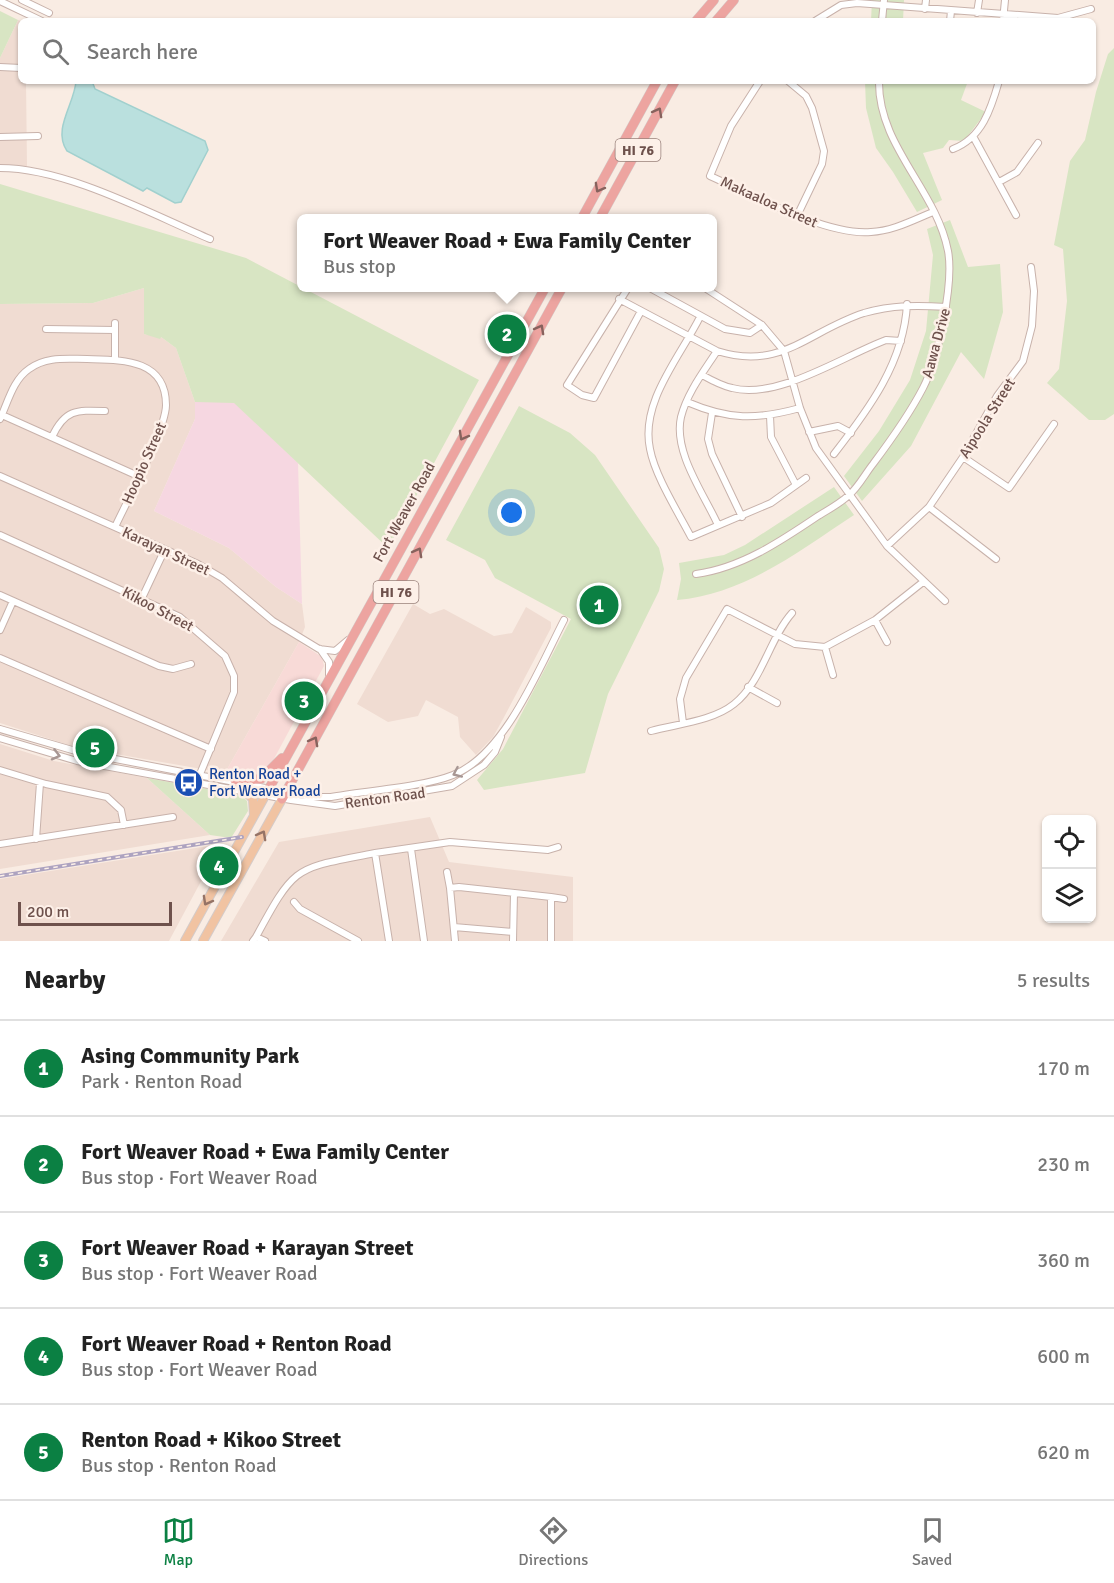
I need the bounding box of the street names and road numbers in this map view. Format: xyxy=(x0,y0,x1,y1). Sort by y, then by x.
road number: HI 76 xyxy=(616,139,660,161)
street label: Makaaloa Street xyxy=(718,173,820,231)
street label: Aawa Drive xyxy=(918,306,954,380)
street label: Aipoola Street xyxy=(955,375,1019,461)
street label: Hoopio Street xyxy=(118,419,170,507)
street label: Fort Weaver Road xyxy=(369,459,439,565)
street label: Karayan Street xyxy=(119,523,213,579)
road number: HI 76 xyxy=(374,581,418,603)
street label: Kikoo Street xyxy=(119,583,197,635)
street label: Renton Road xyxy=(344,783,426,813)

